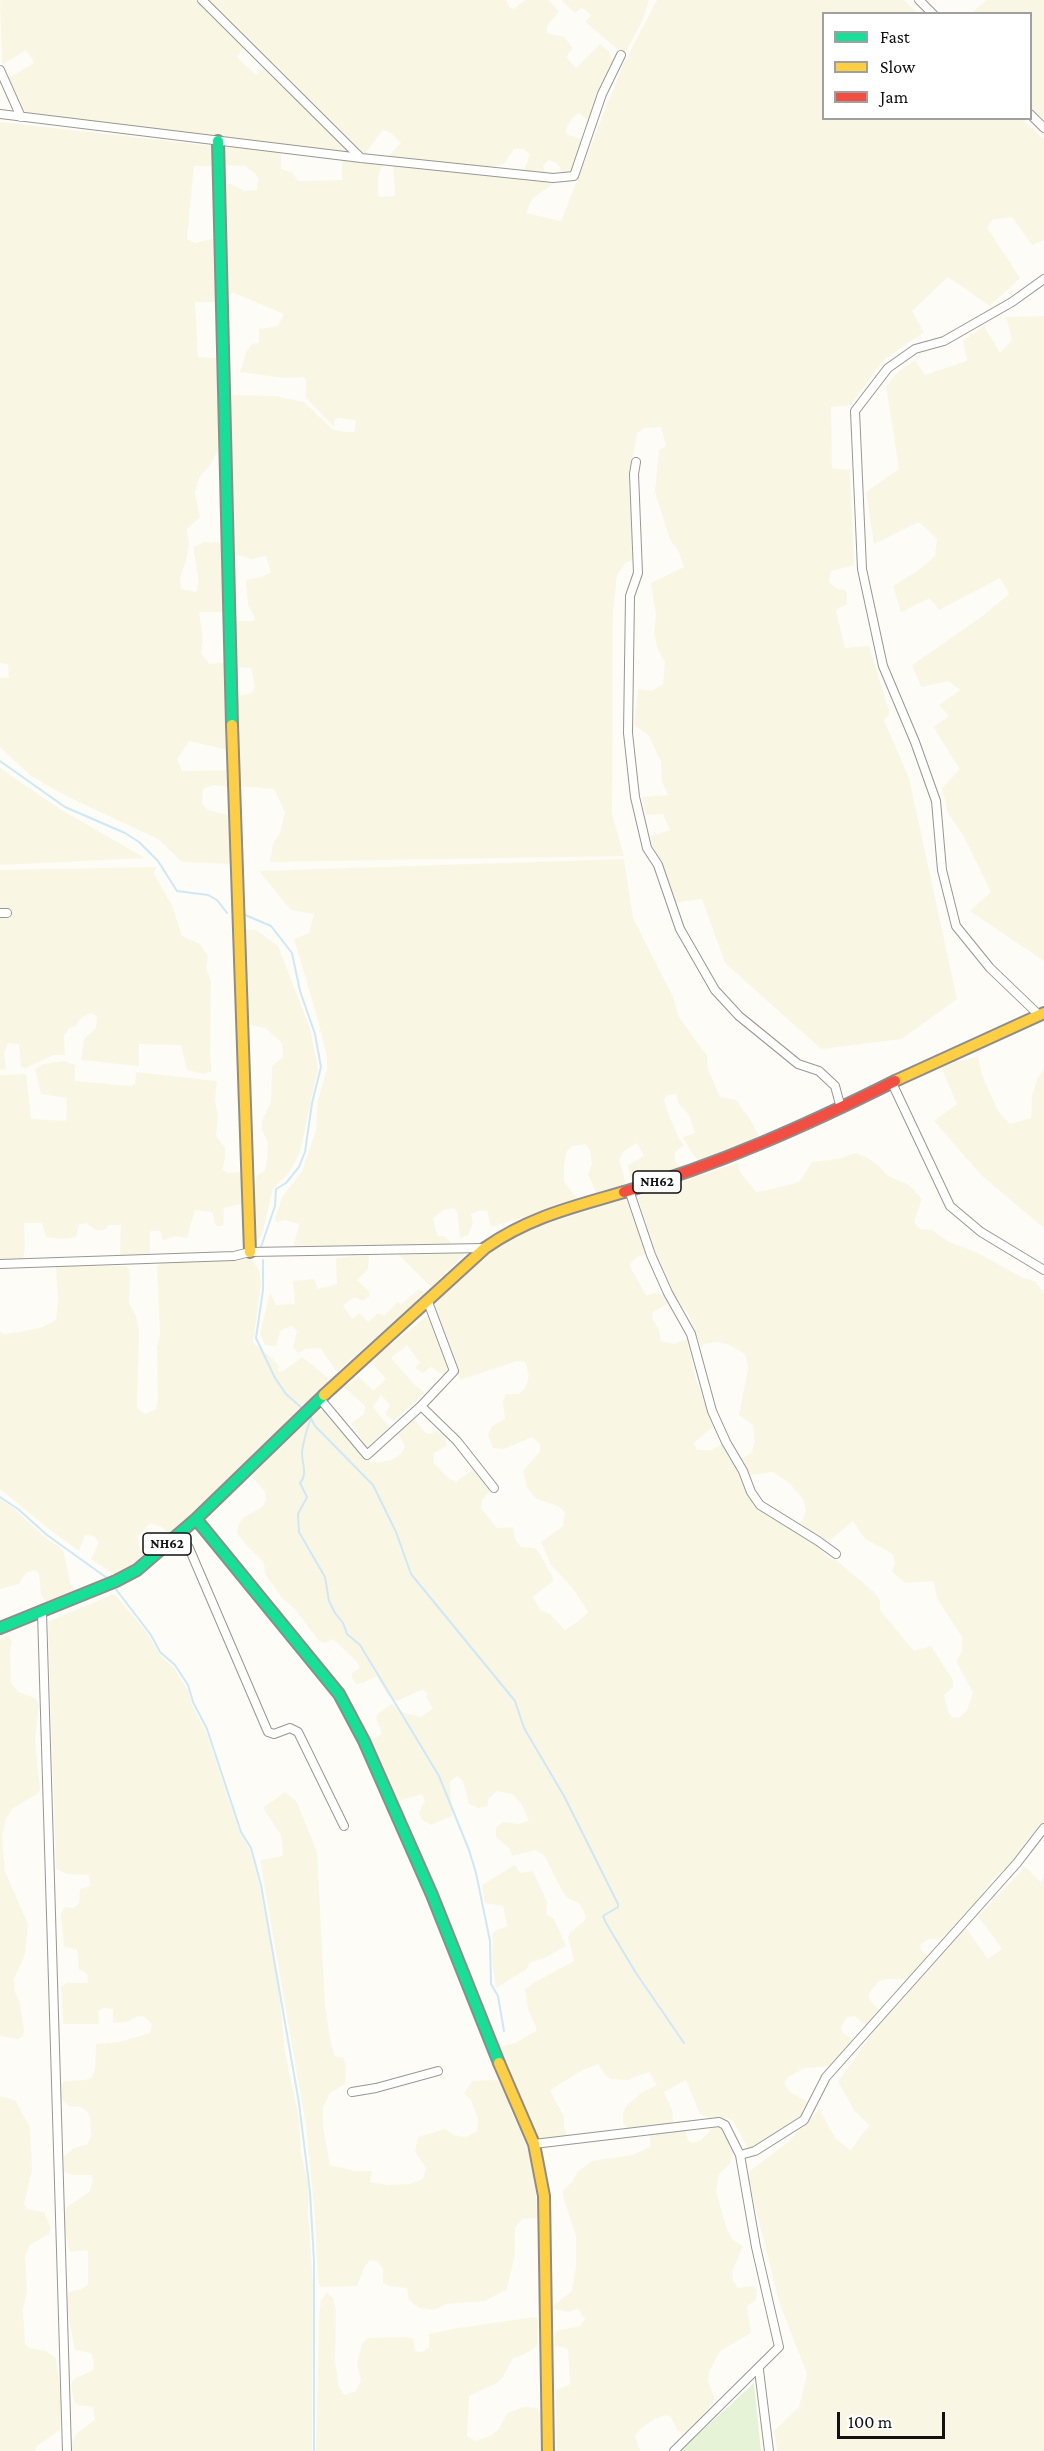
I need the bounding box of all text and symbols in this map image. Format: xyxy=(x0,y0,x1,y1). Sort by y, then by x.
legend xyxy=(822,12,1032,120)
text: Fast xyxy=(880,27,910,47)
text: Slow xyxy=(880,57,915,77)
text: Jam xyxy=(880,87,908,107)
road number: NH62 xyxy=(633,1171,681,1193)
road number: NH62 xyxy=(143,1533,191,1555)
scale bar xyxy=(840,2400,948,2438)
text: 100 m xyxy=(848,2412,892,2432)

